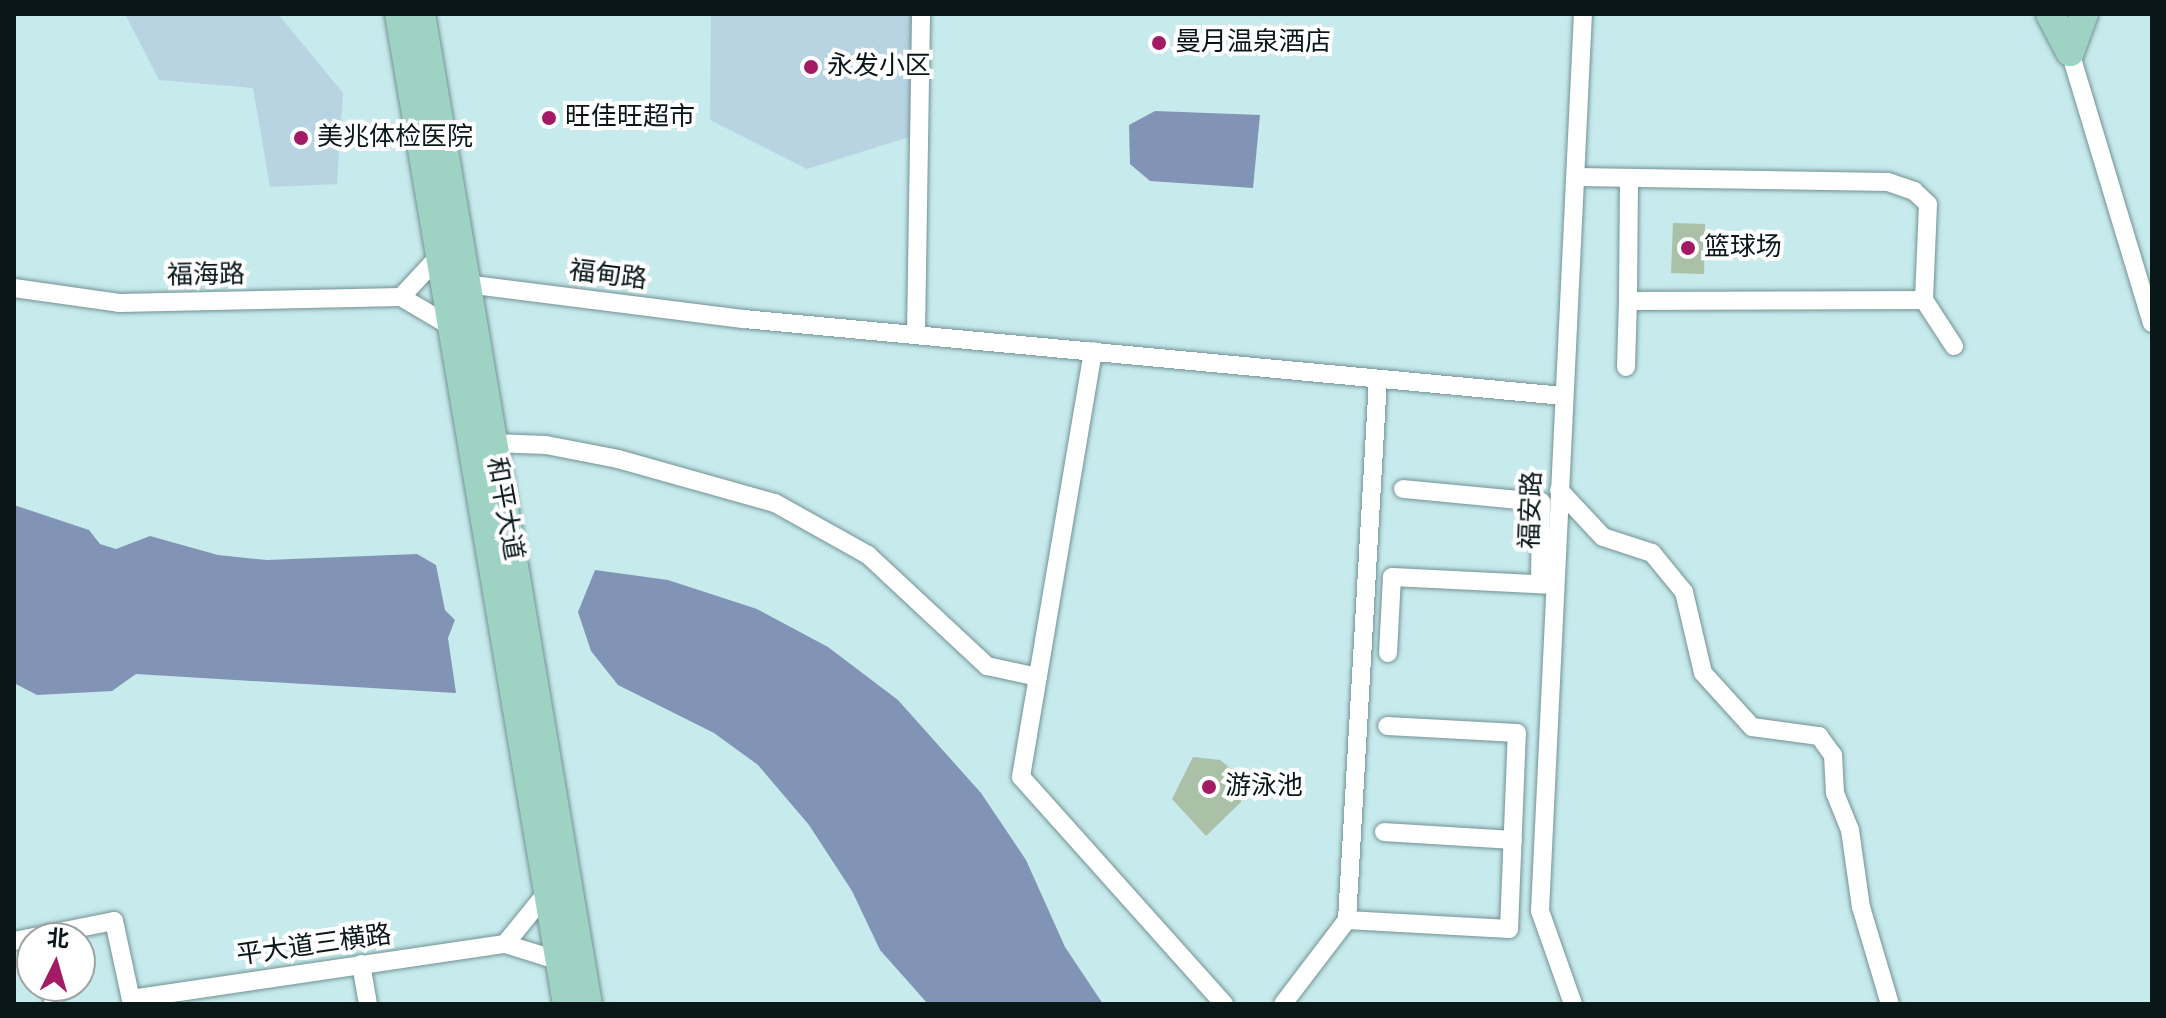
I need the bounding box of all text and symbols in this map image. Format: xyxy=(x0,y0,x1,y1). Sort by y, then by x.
place label: 曼月温泉酒店 xyxy=(1175,27,1331,59)
marker: 曼月温泉酒店 xyxy=(1150,34,1168,52)
place label: 永发小区 xyxy=(827,51,931,83)
marker: 永发小区 xyxy=(802,58,820,76)
place label: 旺佳旺超市 xyxy=(565,102,695,134)
marker: 旺佳旺超市 xyxy=(540,109,558,127)
place label: 美兆体检医院 xyxy=(317,122,473,154)
marker: 美兆体检医院 xyxy=(292,129,310,147)
place label: 篮球场 xyxy=(1704,232,1782,264)
marker: 篮球场 xyxy=(1679,239,1697,257)
street label: 福甸路 xyxy=(567,256,649,296)
street label: 福海路 xyxy=(167,260,245,292)
street label: 和平大道 xyxy=(480,455,528,563)
street label: 福安路 xyxy=(1515,470,1549,550)
place label: 游泳池 xyxy=(1225,771,1303,803)
marker: 游泳池 xyxy=(1200,778,1218,796)
street label: 平大道三横路 xyxy=(235,920,393,972)
north arrow xyxy=(16,922,96,1002)
text: 北 xyxy=(46,922,70,957)

